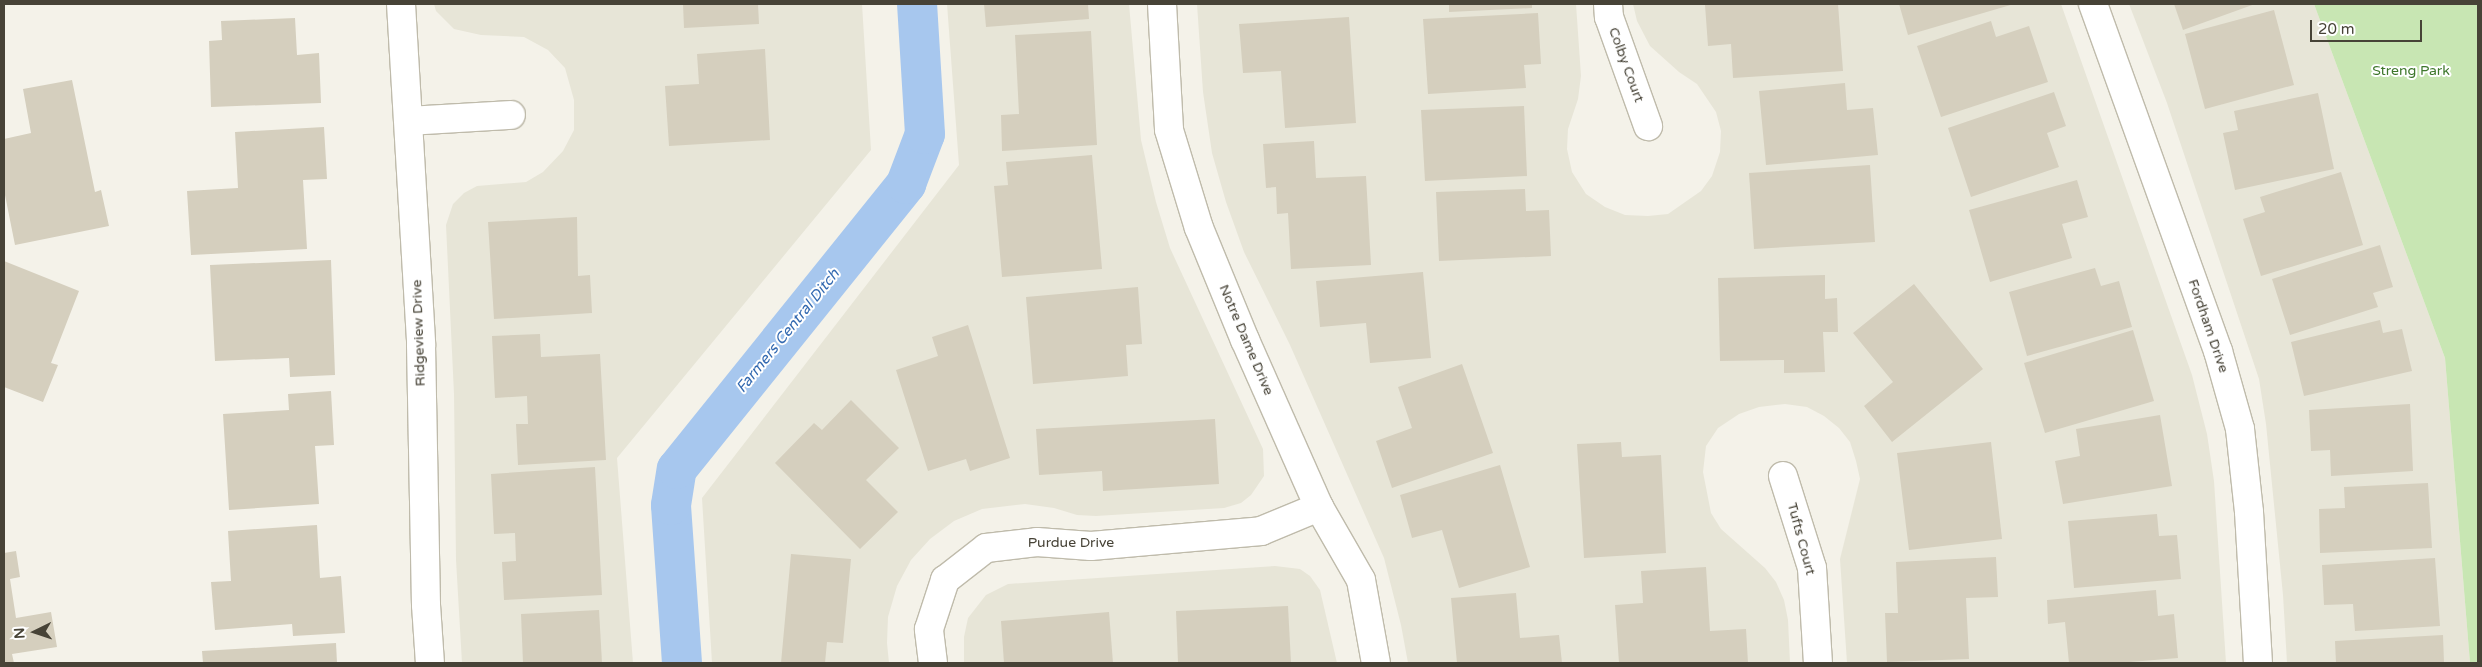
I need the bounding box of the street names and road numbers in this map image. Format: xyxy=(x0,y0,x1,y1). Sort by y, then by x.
street label: Colby Court xyxy=(1605,25,1647,105)
street label: Fordham Drive xyxy=(2184,277,2232,375)
street label: Ridgeview Drive xyxy=(409,279,429,387)
street label: Notre Dame Drive xyxy=(1215,282,1277,398)
street label: Tufts Court xyxy=(1783,501,1819,577)
street label: Purdue Drive xyxy=(1028,535,1114,551)

